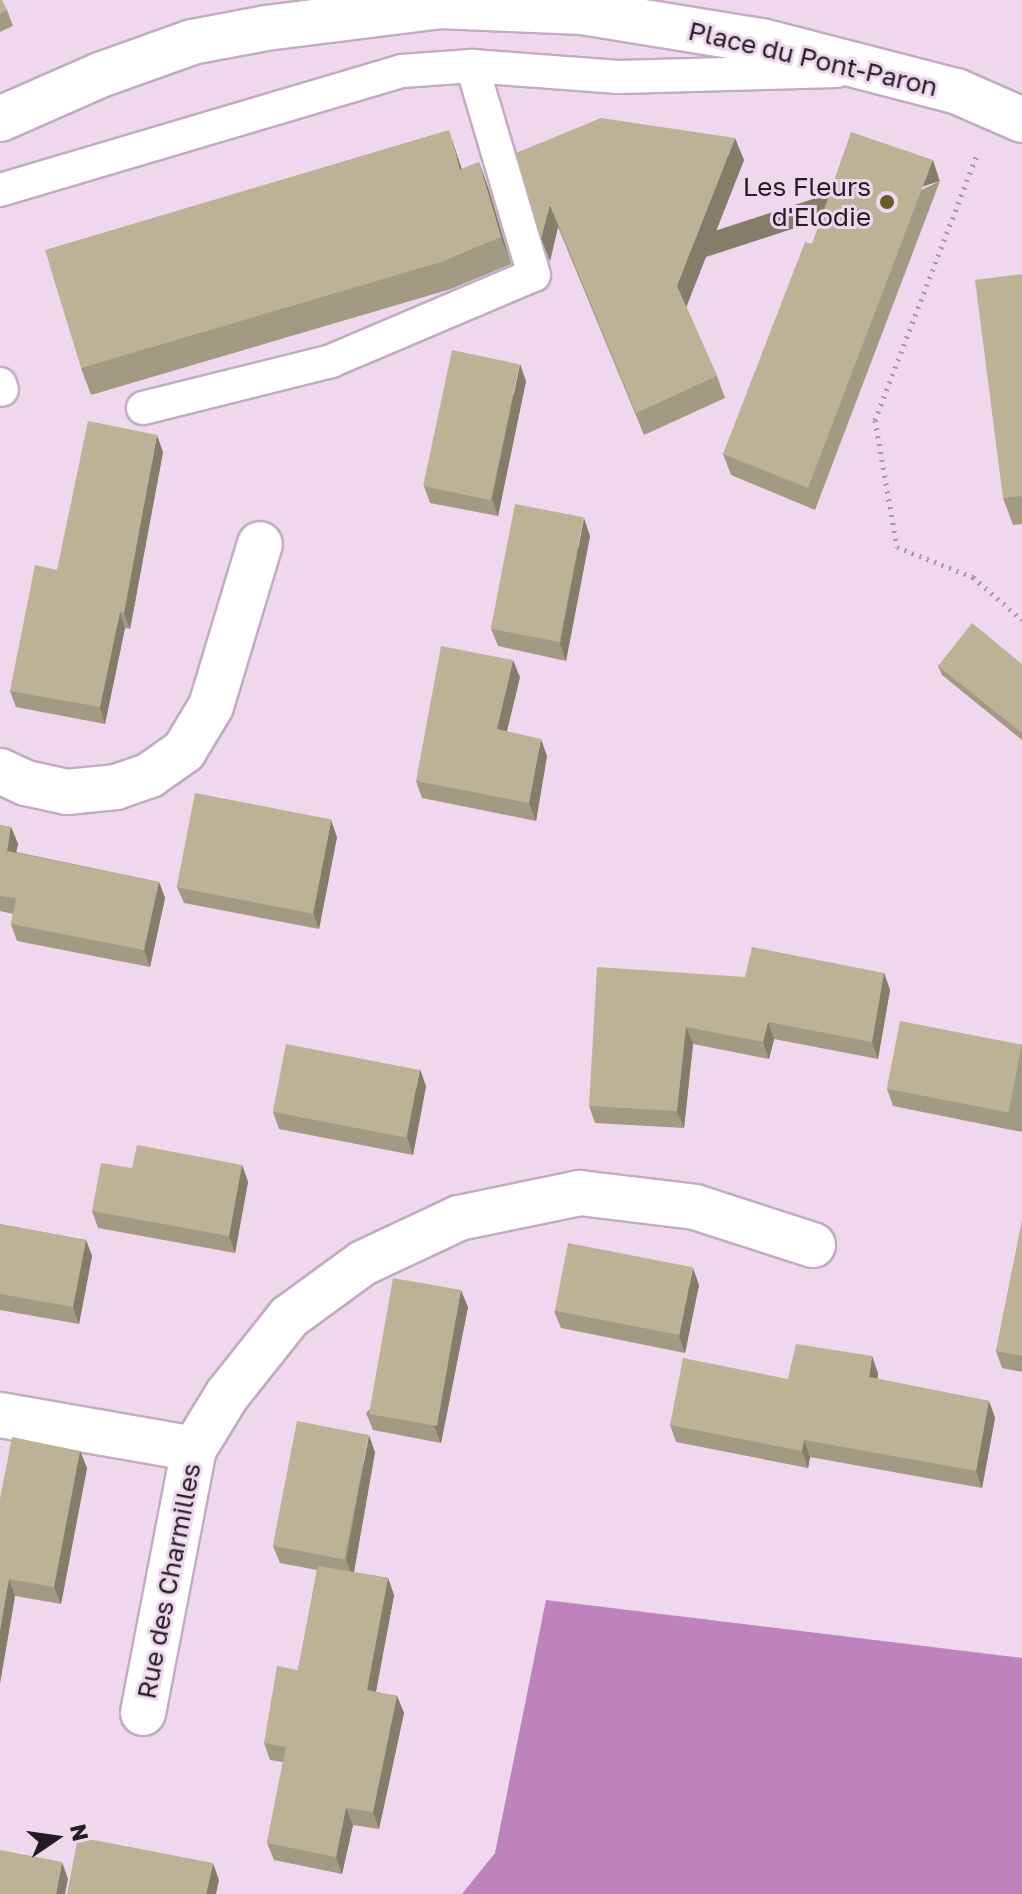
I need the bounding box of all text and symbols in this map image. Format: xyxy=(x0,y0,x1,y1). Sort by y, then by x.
street label: Place du Pont-Paron xyxy=(685,15,941,103)
place label: Les Fleurs d'Elodie xyxy=(743,171,871,232)
marker: Les Fleurs d'Elodie xyxy=(878,193,896,211)
street label: Rue des Charmilles xyxy=(131,1460,207,1702)
north arrow xyxy=(16,1798,96,1878)
text: N xyxy=(65,1821,95,1844)

